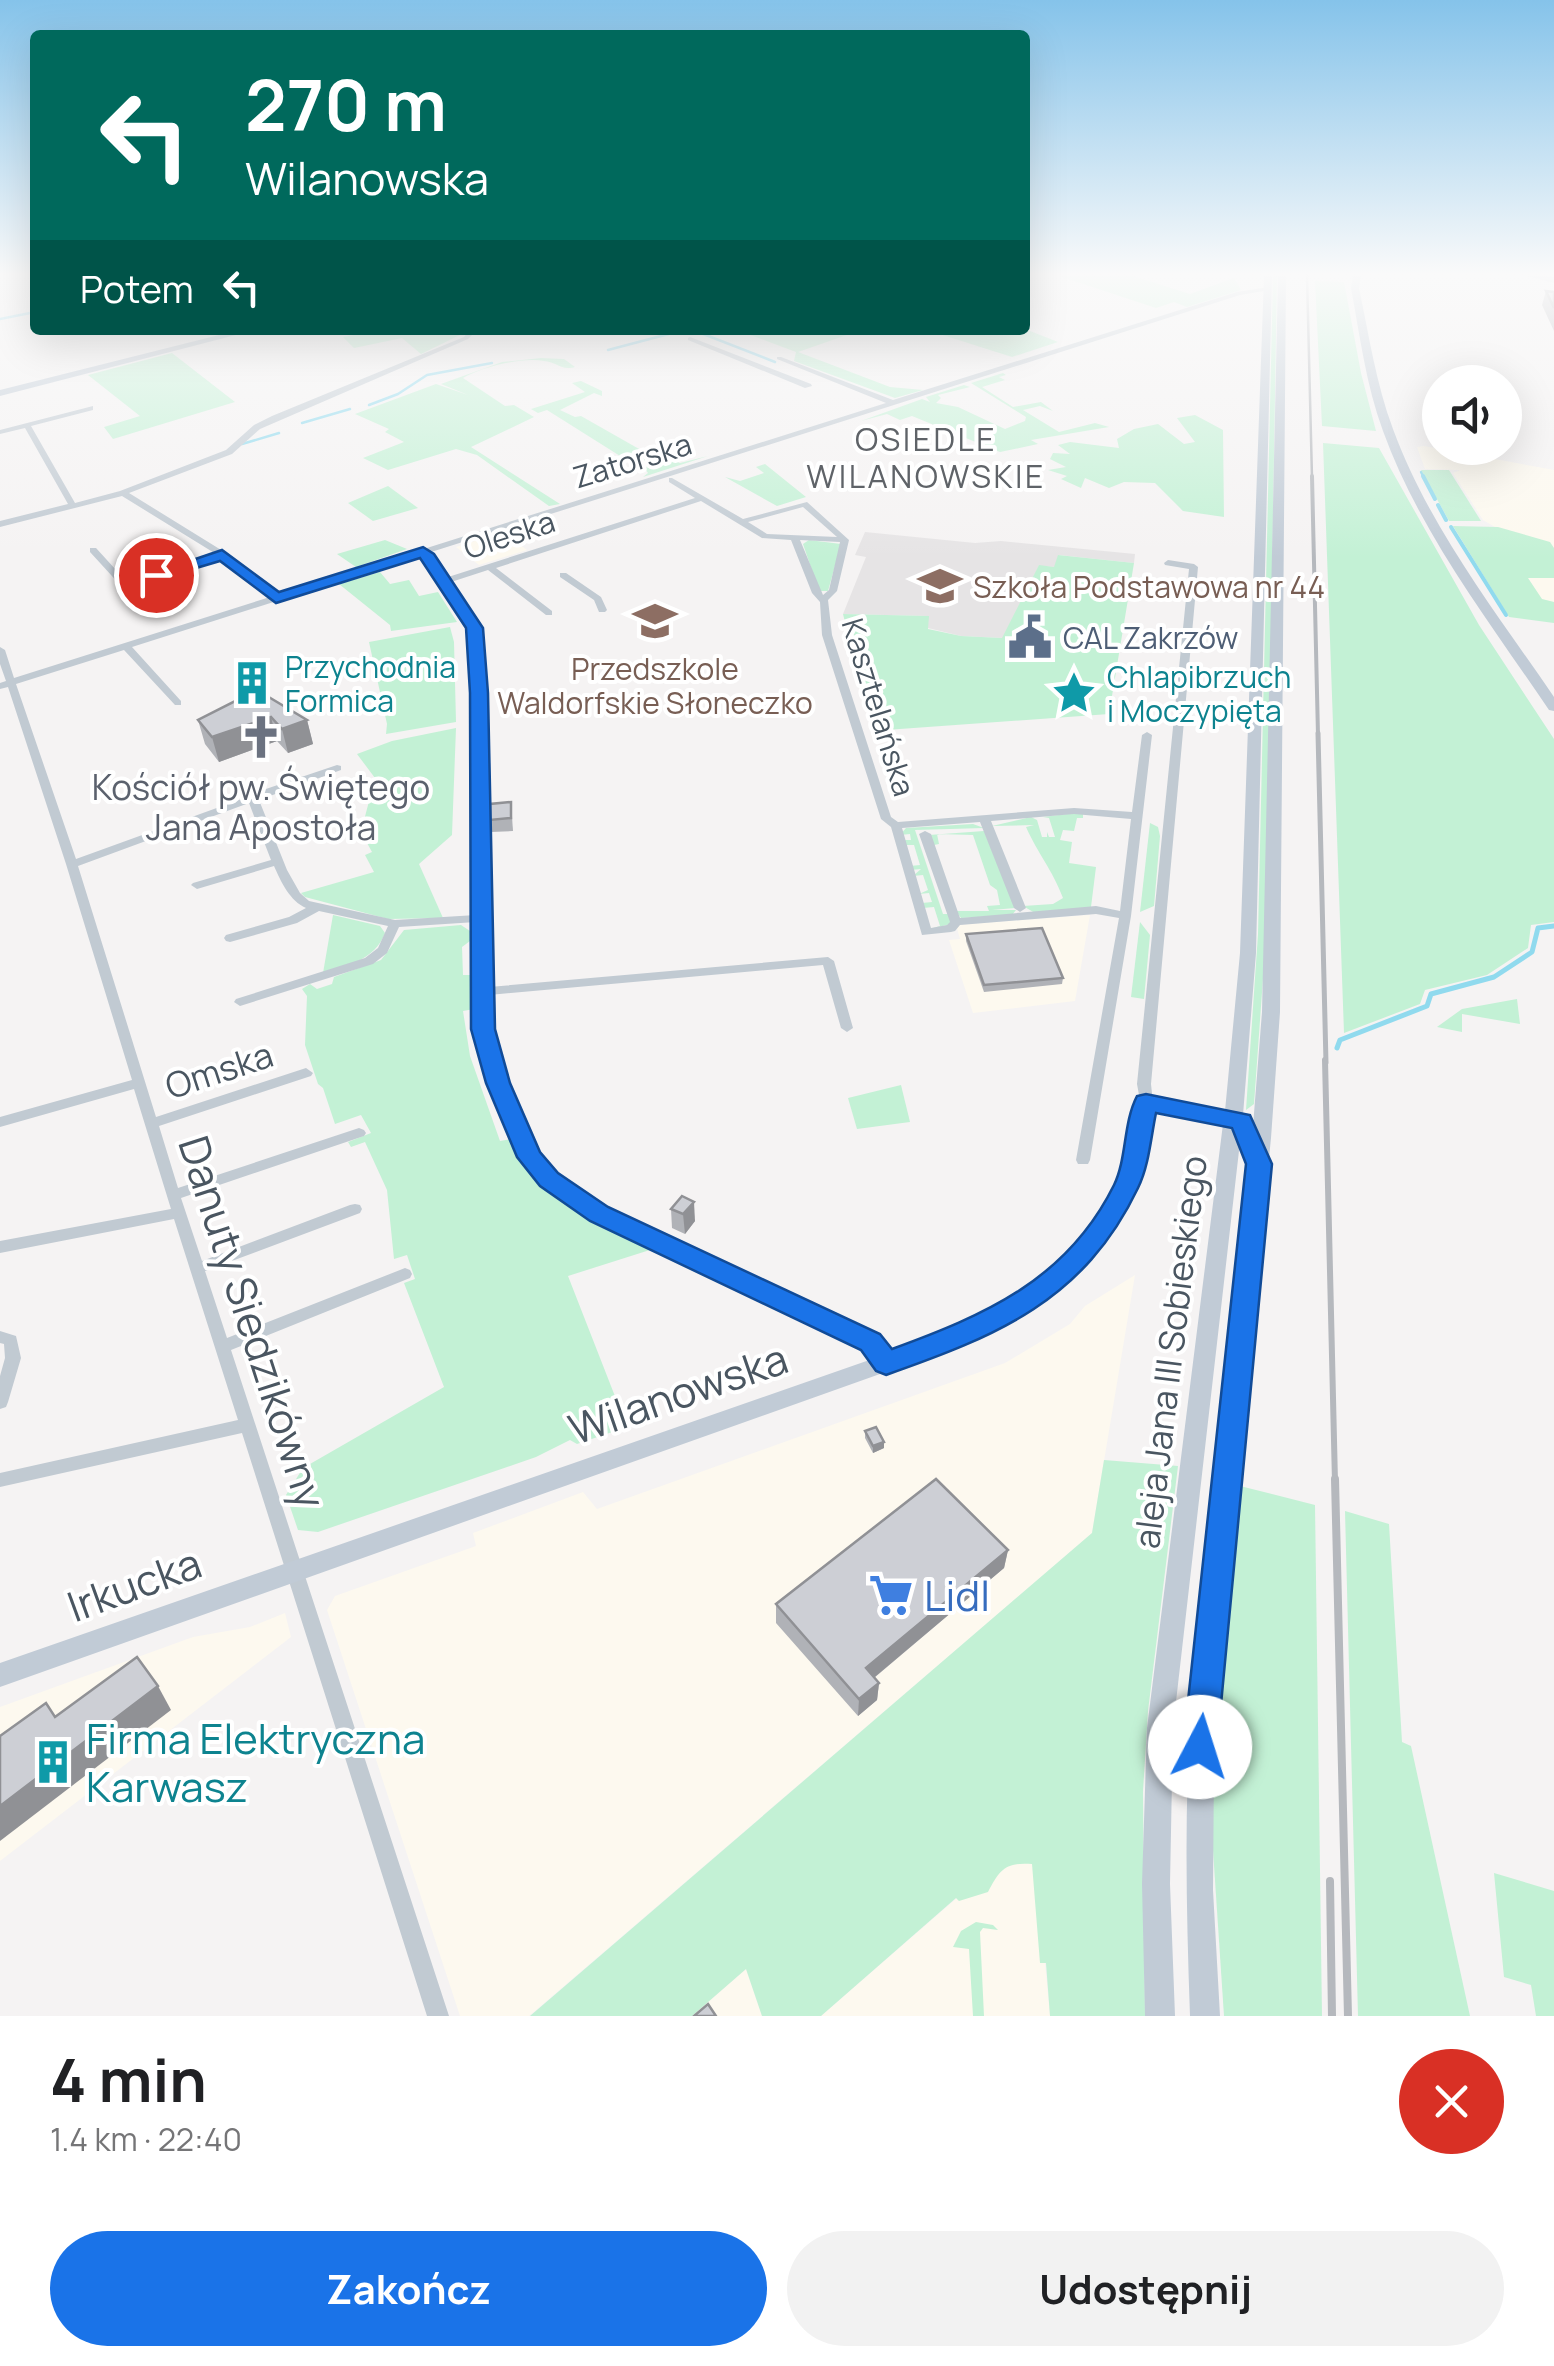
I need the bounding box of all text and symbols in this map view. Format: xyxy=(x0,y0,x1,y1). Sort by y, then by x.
text: 270 m xyxy=(245,56,447,152)
icon: left xyxy=(80,70,210,200)
text: Wilanowska xyxy=(245,147,489,209)
icon: left xyxy=(214,260,269,315)
text: Potem xyxy=(80,262,194,314)
map controls xyxy=(1422,365,1522,465)
button: sound xyxy=(1422,365,1522,465)
district label: OSIEDLE WILANOWSKIE xyxy=(806,417,1046,498)
street label: Zatorska xyxy=(568,423,696,497)
street label: Oleska xyxy=(458,500,560,568)
pin xyxy=(114,533,199,618)
icon: arrive xyxy=(129,548,184,603)
school or university icon: Szkoła Podstawowa nr 44 xyxy=(916,562,964,610)
place label: Szkoła Podstawowa nr 44 xyxy=(973,566,1325,607)
school or university icon: Przedszkole Waldorfskie Słoneczko xyxy=(631,597,679,645)
street label: Kasztelańska xyxy=(833,613,925,801)
public building icon: CAL Zakrzów xyxy=(1006,613,1054,661)
place label: CAL Zakrzów xyxy=(1063,617,1238,658)
place label: Przychodnia Formica xyxy=(285,646,456,721)
place label: Przedszkole Waldorfskie Słoneczko xyxy=(497,648,813,723)
place label: Chlapibrzuch i Moczypięta xyxy=(1107,656,1291,731)
building icon: Przychodnia Formica xyxy=(228,659,276,707)
place icon: Chlapibrzuch i Moczypięta xyxy=(1050,669,1098,717)
church icon: Kościół pw. Świętego Jana Apostoła xyxy=(237,713,285,761)
place label: Kościół pw. Świętego Jana Apostoła xyxy=(92,763,430,851)
street label: Omska xyxy=(159,1030,279,1110)
street label: Danuty Siedzikówny xyxy=(165,1128,341,1516)
street label: aleja Jana III Sobieskiego xyxy=(1122,1153,1218,1551)
street label: Wilanowska xyxy=(561,1328,795,1458)
street label: Irkucka xyxy=(59,1533,209,1635)
place label: Lidl xyxy=(924,1566,990,1624)
supermarket icon: Lidl xyxy=(867,1571,915,1619)
position arrow xyxy=(1148,1695,1252,1799)
place label: Firma Elektryczna Karwasz xyxy=(86,1709,425,1815)
building icon: Firma Elektryczna Karwasz xyxy=(29,1738,77,1786)
text: 4 min xyxy=(50,2038,207,2120)
button: close xyxy=(1399,2049,1504,2154)
text: 1.4 km · 22:40 xyxy=(50,2117,242,2161)
button: Zakończ xyxy=(50,2231,767,2346)
button: Udostępnij xyxy=(787,2231,1504,2346)

